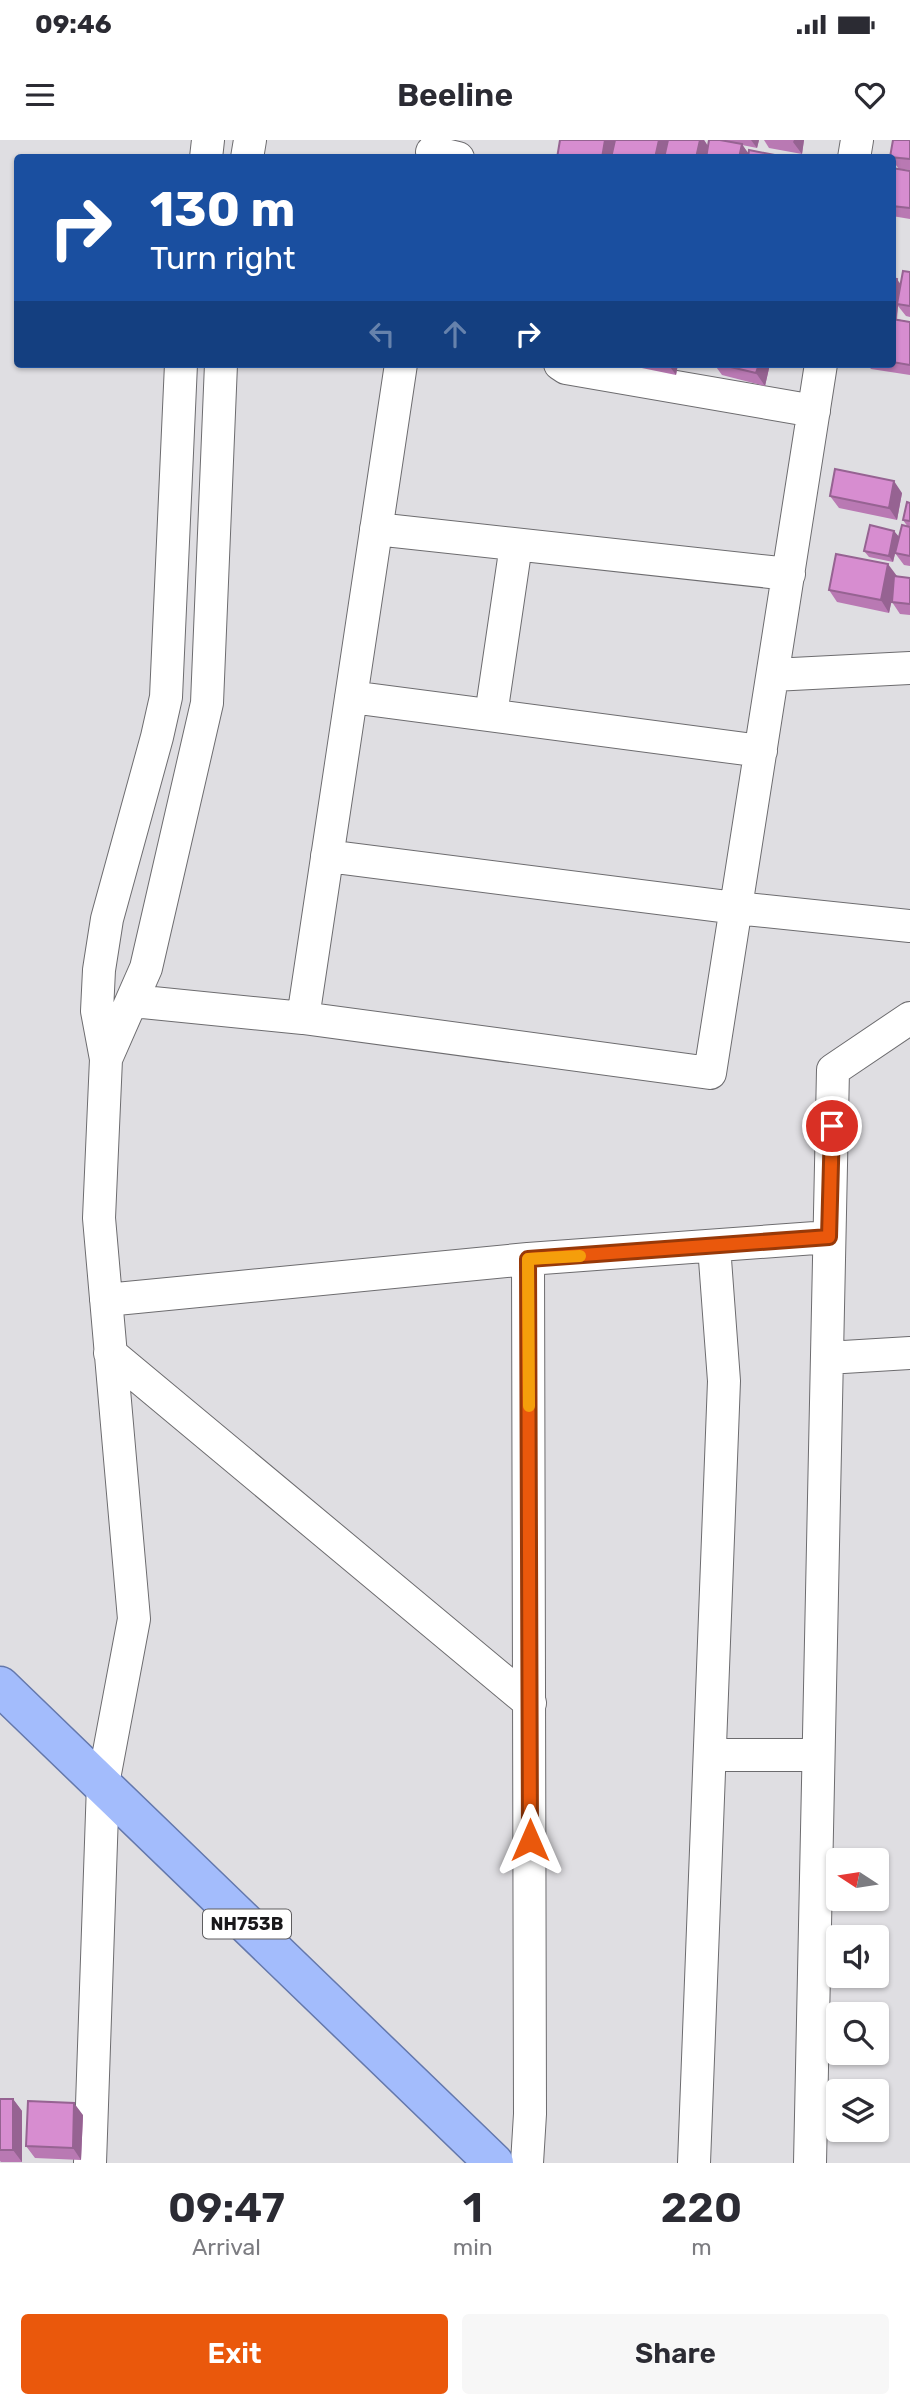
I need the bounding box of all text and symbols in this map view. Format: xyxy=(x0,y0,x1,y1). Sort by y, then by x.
text: 09:46 xyxy=(35,9,112,40)
icon: menu xyxy=(21,76,59,114)
text: Beeline xyxy=(397,76,513,114)
icon: heart xyxy=(851,76,889,114)
text: 130 m xyxy=(150,180,295,238)
icon: right xyxy=(35,182,126,273)
text: Turn right xyxy=(150,239,295,277)
icon: left xyxy=(363,315,401,353)
icon: ahead xyxy=(436,315,474,353)
icon: right xyxy=(509,315,547,353)
pin xyxy=(802,1096,862,1156)
icon: arrive xyxy=(813,1107,851,1145)
position arrow xyxy=(493,1803,567,1877)
north arrow xyxy=(826,1848,889,1911)
map controls xyxy=(826,1848,889,2142)
road number: NH753B xyxy=(203,1910,291,1938)
button: sound xyxy=(826,1925,889,1988)
button: search xyxy=(826,2002,889,2065)
button: layers xyxy=(826,2079,889,2142)
text: 09:47 xyxy=(168,2183,285,2233)
text: 1 xyxy=(463,2183,483,2233)
text: 220 xyxy=(661,2183,742,2233)
text: Arrival xyxy=(192,2233,261,2261)
text: min xyxy=(453,2233,493,2261)
text: m xyxy=(691,2233,712,2261)
button: Exit xyxy=(21,2314,448,2394)
button: Share xyxy=(462,2314,889,2394)

